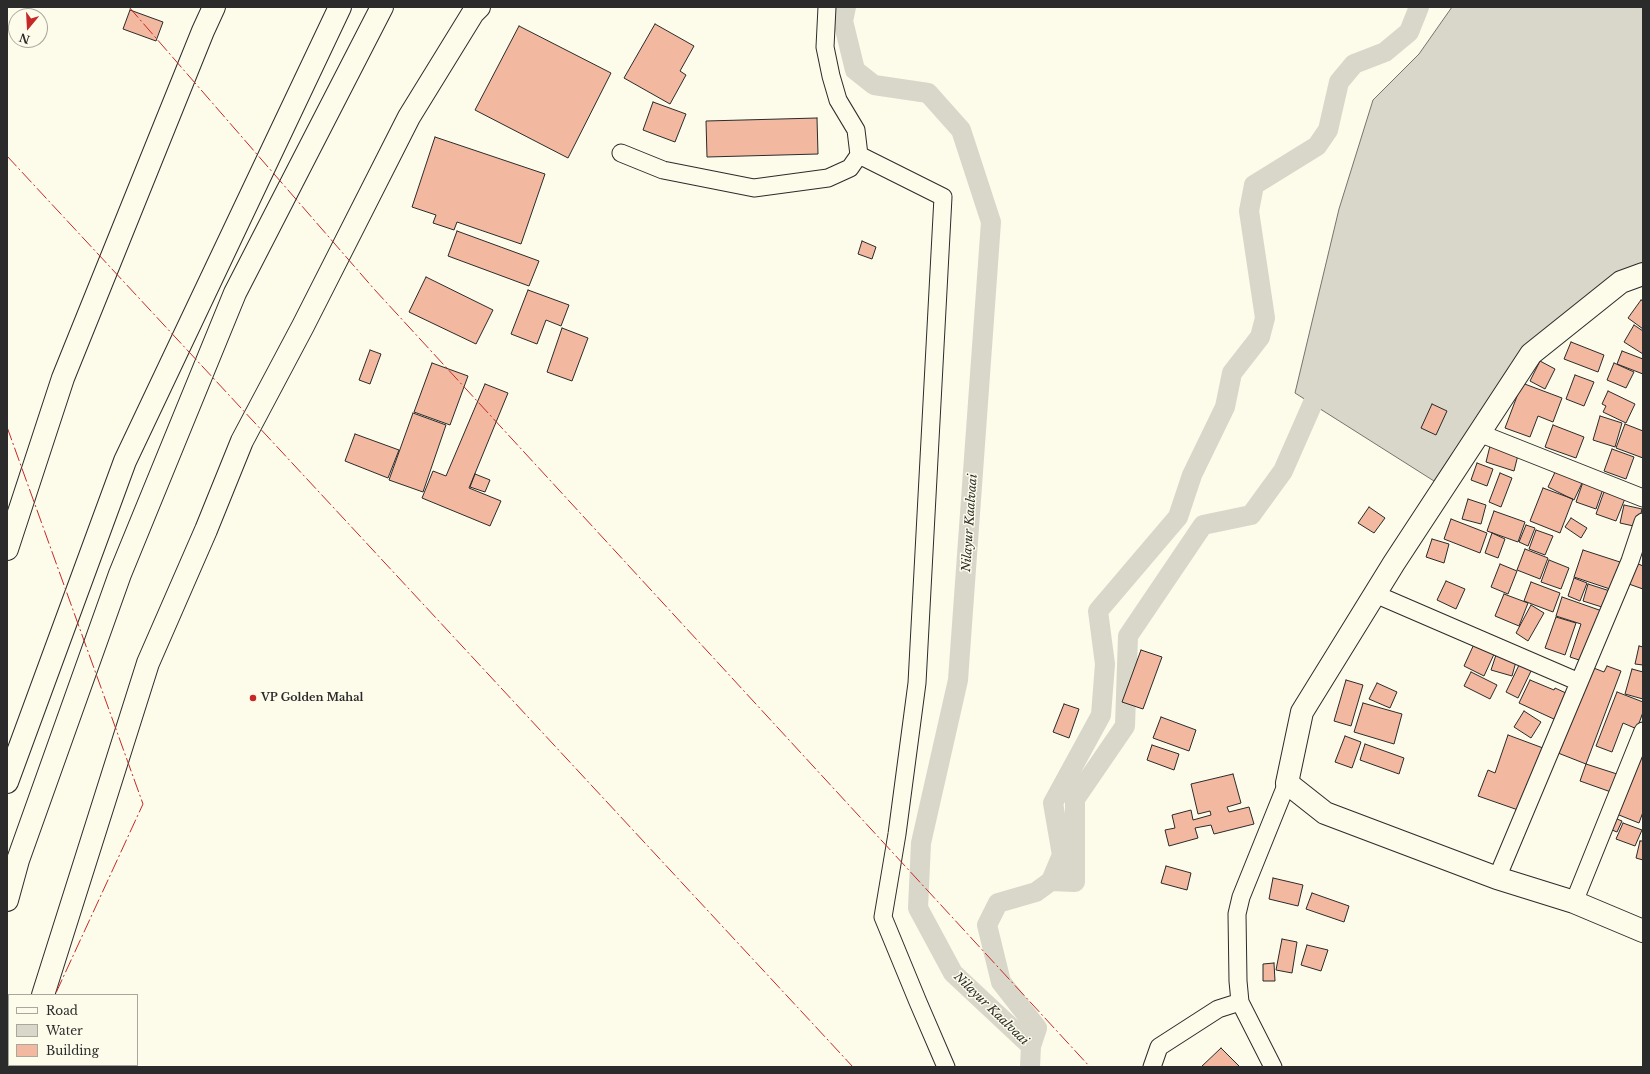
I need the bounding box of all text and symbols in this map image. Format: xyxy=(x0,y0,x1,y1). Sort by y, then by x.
north arrow xyxy=(8,8,48,48)
text: N xyxy=(18,30,32,47)
water label: Nilayur Kaalvaai xyxy=(959,474,981,572)
place label: VP Golden Mahal xyxy=(261,691,363,705)
marker: VP Golden Mahal xyxy=(248,693,258,703)
water label: Nilayur Kaalvaai xyxy=(951,970,1031,1048)
legend xyxy=(8,994,138,1066)
text: Road xyxy=(46,1003,78,1018)
text: Water xyxy=(46,1023,83,1038)
text: Building xyxy=(46,1043,99,1058)

